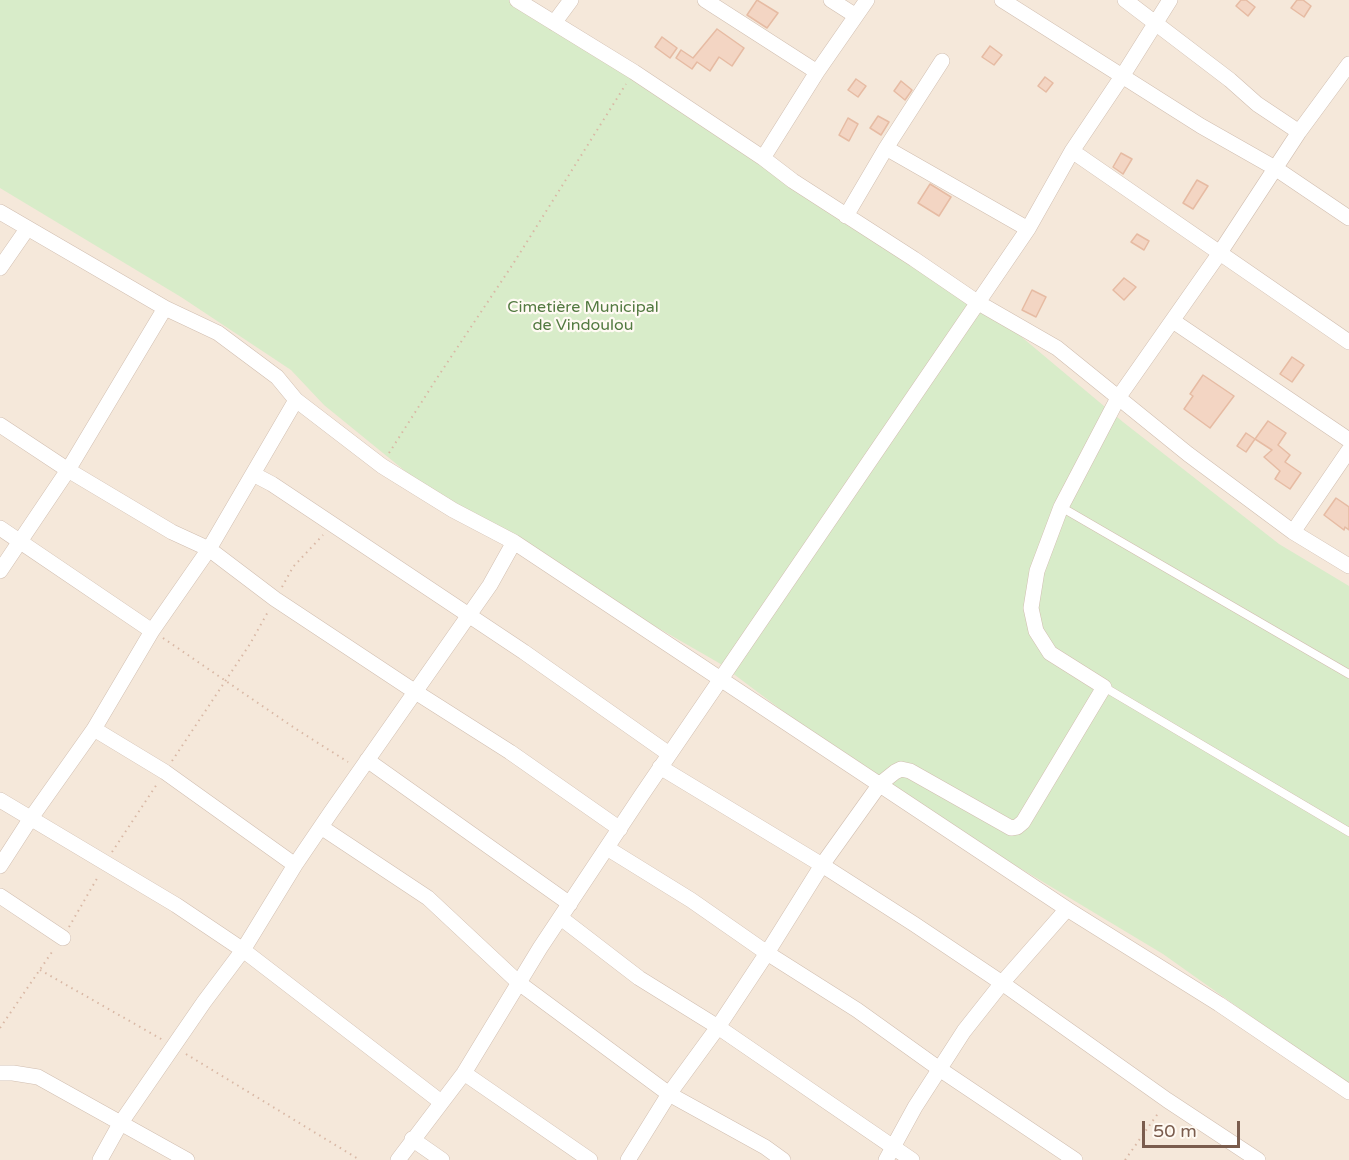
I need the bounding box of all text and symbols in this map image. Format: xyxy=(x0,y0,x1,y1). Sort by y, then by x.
park label: Cimetière Municipal de Vindoulou xyxy=(507,298,659,336)
scale bar xyxy=(1145,1109,1242,1147)
text: 50 m xyxy=(1153,1120,1197,1142)

